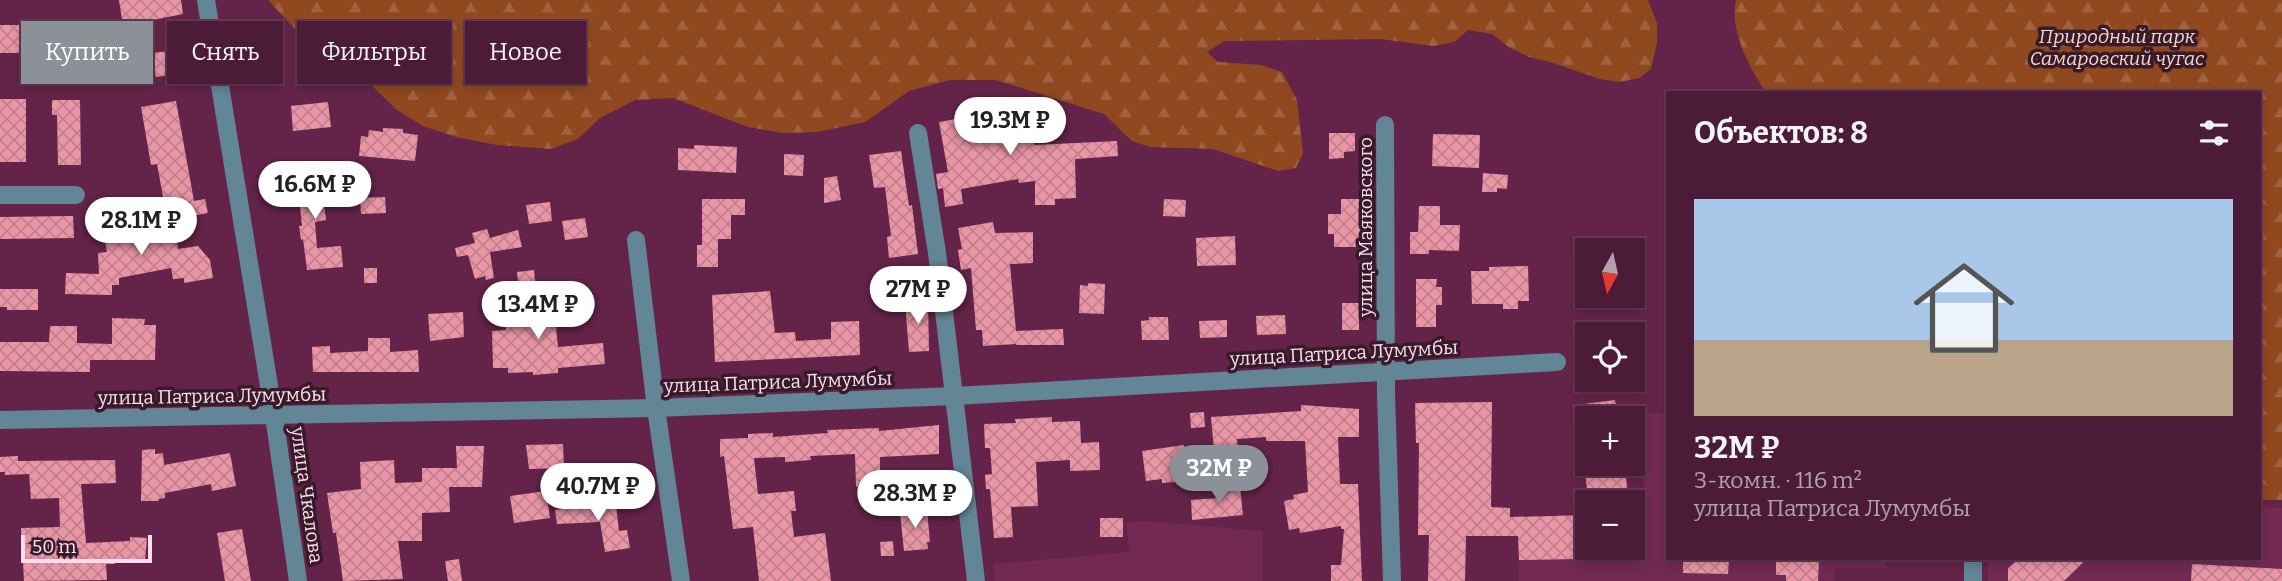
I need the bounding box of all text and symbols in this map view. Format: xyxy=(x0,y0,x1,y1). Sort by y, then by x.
chip: Купить xyxy=(21,21,153,84)
chip: Снять xyxy=(167,21,283,84)
chip: Фильтры xyxy=(297,21,451,84)
chip: Новое xyxy=(465,21,586,84)
park label: Природный парк Самаровский чугас xyxy=(2030,25,2204,70)
pin: 19.3M ₽ xyxy=(945,97,1075,157)
text: 19.3M ₽ xyxy=(970,106,1050,134)
icon: filters xyxy=(2195,114,2233,152)
text: Объектов: 8 xyxy=(1694,115,1868,151)
street label: улица Маяковского xyxy=(1354,137,1377,318)
pin: 16.6M ₽ xyxy=(250,162,380,221)
text: 16.6M ₽ xyxy=(274,170,356,198)
pin: 28.1M ₽ xyxy=(76,198,206,257)
text: 28.1M ₽ xyxy=(101,206,181,234)
north arrow xyxy=(1575,238,1645,308)
map controls xyxy=(1575,238,1645,560)
icon: home xyxy=(1901,245,2027,371)
pin: 27M ₽ xyxy=(869,266,967,326)
text: 27M ₽ xyxy=(886,275,950,303)
pin: 13.4M ₽ xyxy=(473,282,603,341)
text: 13.4M ₽ xyxy=(498,290,578,318)
button: locate xyxy=(1575,322,1645,392)
street label: улица Патриса Лумумбы xyxy=(1228,336,1459,371)
street label: улица Патриса Лумумбы xyxy=(662,367,893,398)
street label: улица Патриса Лумумбы xyxy=(97,383,326,410)
button: + xyxy=(1575,406,1645,476)
street label: улица Чкалова xyxy=(286,424,328,565)
text: 32M ₽ xyxy=(1694,430,1779,466)
pin: 32M ₽ xyxy=(1170,446,1268,505)
text: 32M ₽ xyxy=(1186,454,1252,482)
pin: 40.7M ₽ xyxy=(533,463,663,523)
text: 3-комн. · 116 m² xyxy=(1694,466,1862,494)
pin: 28.3M ₽ xyxy=(850,470,980,530)
text: 40.7M ₽ xyxy=(556,472,640,500)
text: 28.3M ₽ xyxy=(873,479,957,507)
button: − xyxy=(1575,490,1645,560)
text: улица Патриса Лумумбы xyxy=(1694,494,1971,522)
scale bar xyxy=(21,532,152,564)
text: 50 m xyxy=(32,535,76,558)

